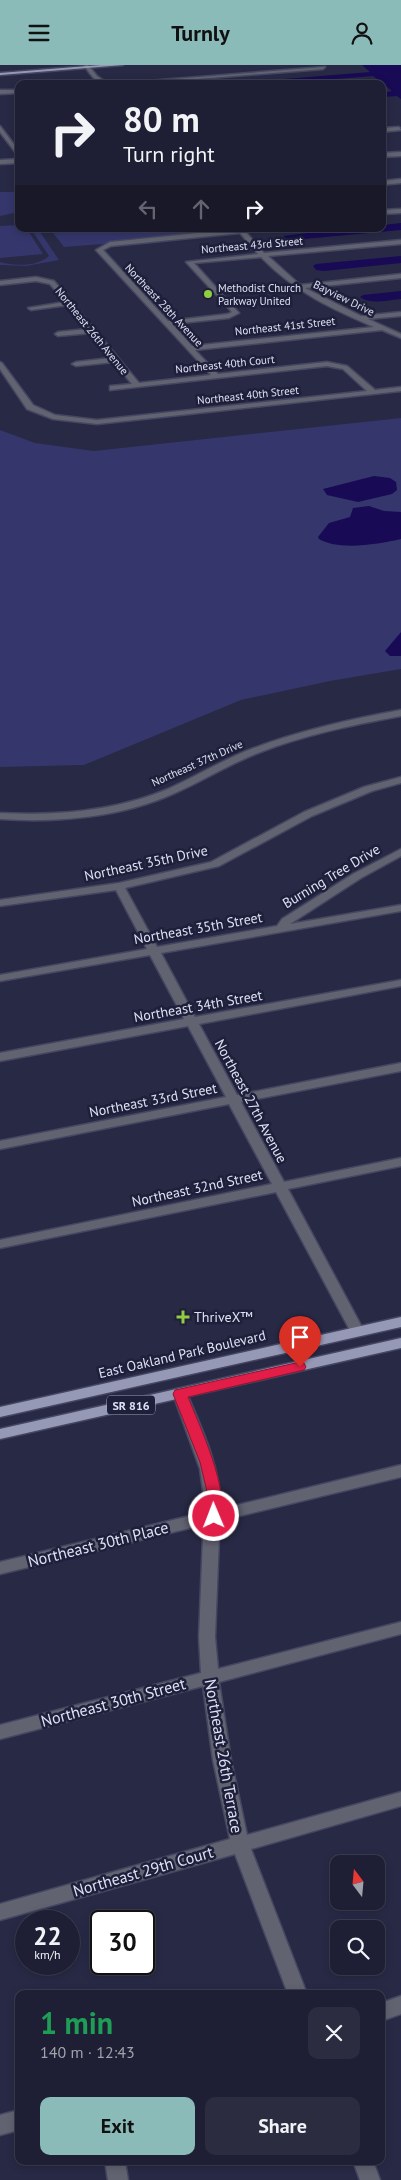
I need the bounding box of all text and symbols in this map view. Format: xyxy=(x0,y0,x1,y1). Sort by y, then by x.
icon: menu xyxy=(25,19,53,47)
text: Turnly xyxy=(171,19,230,47)
icon: person xyxy=(348,19,376,47)
text: 80 m xyxy=(123,96,200,142)
icon: right xyxy=(40,100,105,165)
text: Turn right xyxy=(123,140,215,168)
icon: left xyxy=(134,195,162,223)
icon: ahead xyxy=(187,195,215,223)
icon: right xyxy=(240,195,268,223)
street label: Northeast 43rd Street xyxy=(201,234,304,256)
street label: Northeast 28th Avenue xyxy=(122,261,206,350)
street label: Bayview Drive xyxy=(311,277,377,319)
place label: Methodist Church Parkway United xyxy=(218,281,301,308)
street label: Northeast 26th Avenue xyxy=(53,285,132,378)
marker: Methodist Church Parkway United xyxy=(202,288,214,300)
street label: Northeast 41st Street xyxy=(234,314,336,338)
street label: Northeast 40th Court xyxy=(175,352,276,376)
street label: Northeast 40th Street xyxy=(196,383,300,407)
street label: Northeast 37th Drive xyxy=(149,736,245,789)
street label: Burning Tree Drive xyxy=(279,840,383,912)
street label: Northeast 35th Drive xyxy=(83,841,209,885)
street label: Northeast 35th Street xyxy=(132,908,264,948)
street label: Northeast 34th Street xyxy=(132,986,264,1026)
street label: Northeast 27th Avenue xyxy=(211,1036,291,1166)
street label: Northeast 33rd Street xyxy=(87,1079,219,1121)
street label: Northeast 32nd Street xyxy=(130,1165,264,1211)
place label: ThriveX™ xyxy=(194,1308,253,1326)
marker: ThriveX™ xyxy=(176,1310,190,1324)
pin xyxy=(279,1316,321,1367)
icon: arrive xyxy=(286,1323,314,1351)
street label: East Oakland Park Boulevard xyxy=(97,1326,267,1382)
road number: SR 816 xyxy=(107,1395,155,1415)
position arrow xyxy=(187,1489,239,1541)
street label: Northeast 30th Place xyxy=(26,1517,170,1571)
street label: Northeast 30th Street xyxy=(39,1673,188,1731)
street label: Northeast 26th Terrace xyxy=(201,1677,247,1835)
street label: Northeast 29th Court xyxy=(71,1841,216,1901)
north arrow xyxy=(330,1855,385,1910)
map controls xyxy=(330,1855,385,1975)
speed limit sign: 30 xyxy=(90,1910,155,1975)
text: 22 xyxy=(33,1920,62,1952)
button: search xyxy=(330,1920,385,1975)
text: km/h xyxy=(34,1947,61,1962)
text: 1 min xyxy=(40,2003,113,2042)
button: close xyxy=(308,2007,360,2059)
text: 140 m · 12:43 xyxy=(40,2042,135,2062)
button: Exit xyxy=(40,2097,195,2155)
button: Share xyxy=(205,2097,360,2155)

